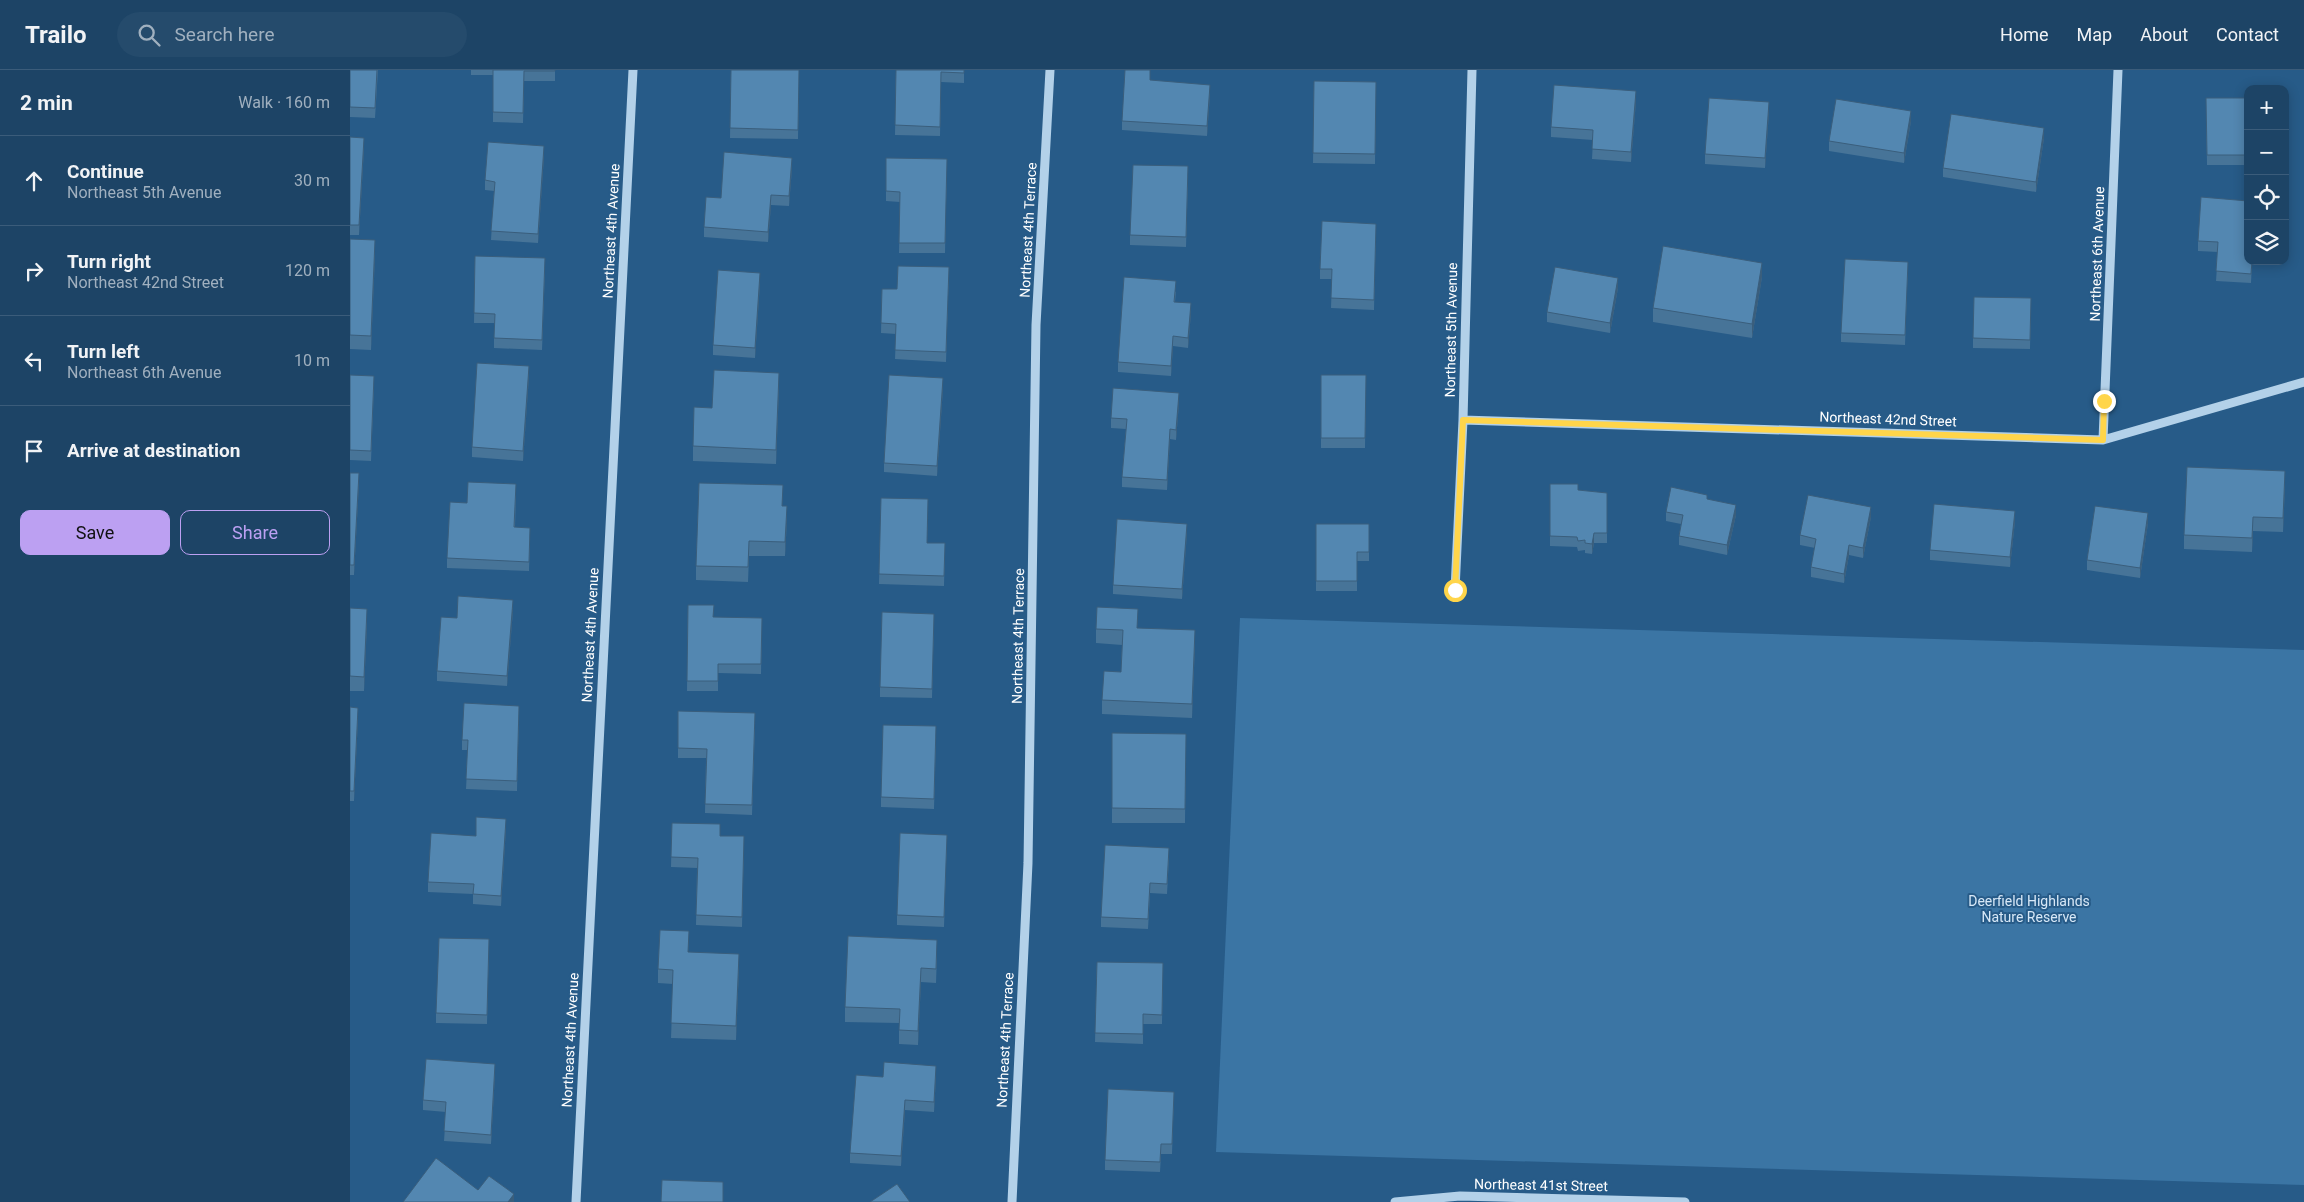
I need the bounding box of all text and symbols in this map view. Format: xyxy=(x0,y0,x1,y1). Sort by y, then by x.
search box xyxy=(117,12,467,57)
text: Trailo xyxy=(25,21,87,49)
icon: search xyxy=(135,21,163,49)
text: Search here xyxy=(175,23,275,46)
text: Home xyxy=(2000,24,2049,45)
text: Map xyxy=(2077,24,2112,45)
text: About xyxy=(2140,24,2188,45)
text: Contact xyxy=(2216,24,2279,45)
map controls xyxy=(2244,85,2289,265)
button: + xyxy=(2244,85,2289,130)
text: 2 min xyxy=(20,91,73,115)
text: Walk · 160 m xyxy=(238,93,330,112)
button: − xyxy=(2244,130,2289,175)
text: Continue xyxy=(67,160,144,183)
street label: Northeast 4th Terrace xyxy=(1016,162,1040,298)
street label: Northeast 4th Avenue xyxy=(599,163,623,299)
icon: ahead xyxy=(20,167,48,195)
text: 30 m xyxy=(294,171,330,190)
button: locate xyxy=(2244,175,2289,220)
text: Northeast 5th Avenue xyxy=(67,183,221,202)
street label: Northeast 6th Avenue xyxy=(2087,186,2107,322)
button: layers xyxy=(2244,220,2289,265)
text: Turn right xyxy=(67,250,151,273)
icon: right xyxy=(20,257,48,285)
text: 120 m xyxy=(285,261,330,280)
street label: Northeast 5th Avenue xyxy=(1442,262,1460,398)
text: Northeast 42nd Street xyxy=(67,273,224,292)
text: Turn left xyxy=(67,340,140,363)
icon: left xyxy=(20,347,48,375)
text: 10 m xyxy=(294,351,330,370)
text: Northeast 6th Avenue xyxy=(67,363,221,382)
route end xyxy=(2093,390,2116,413)
street label: Northeast 42nd Street xyxy=(1819,409,1957,429)
icon: arrive xyxy=(20,437,48,465)
text: Arrive at destination xyxy=(67,439,240,462)
button: Save xyxy=(20,510,170,555)
button: Share xyxy=(180,510,330,555)
street label: Northeast 4th Avenue xyxy=(578,567,602,703)
street label: Northeast 4th Terrace xyxy=(1009,568,1027,704)
route start xyxy=(1444,579,1467,602)
park label: Deerfield Highlands Nature Reserve xyxy=(1968,893,2090,925)
street label: Northeast 4th Avenue xyxy=(558,972,582,1108)
street label: Northeast 4th Terrace xyxy=(993,972,1017,1108)
street label: Northeast 41st Street xyxy=(1474,1176,1608,1194)

